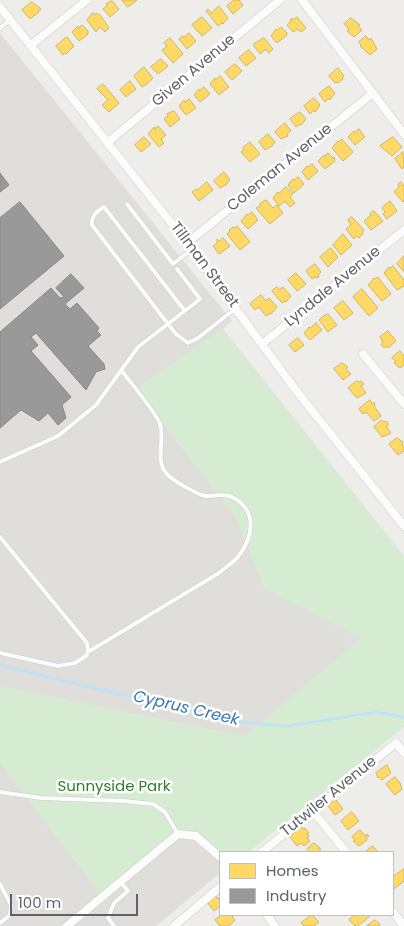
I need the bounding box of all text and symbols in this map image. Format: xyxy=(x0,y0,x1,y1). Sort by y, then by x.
street label: Given Avenue xyxy=(149,31,239,111)
street label: Coleman Avenue xyxy=(224,120,336,216)
street label: Tillman Street xyxy=(166,219,242,311)
street label: Lyndale Avenue xyxy=(281,243,385,331)
water label: Cyprus Creek xyxy=(131,688,241,730)
street label: Tutwiler Avenue xyxy=(277,753,381,841)
park label: Sunnyside Park xyxy=(57,778,171,796)
legend xyxy=(219,851,394,916)
text: Homes xyxy=(266,860,319,881)
scale bar xyxy=(12,884,140,916)
text: Industry xyxy=(266,885,326,906)
text: 100 m xyxy=(18,892,61,913)

